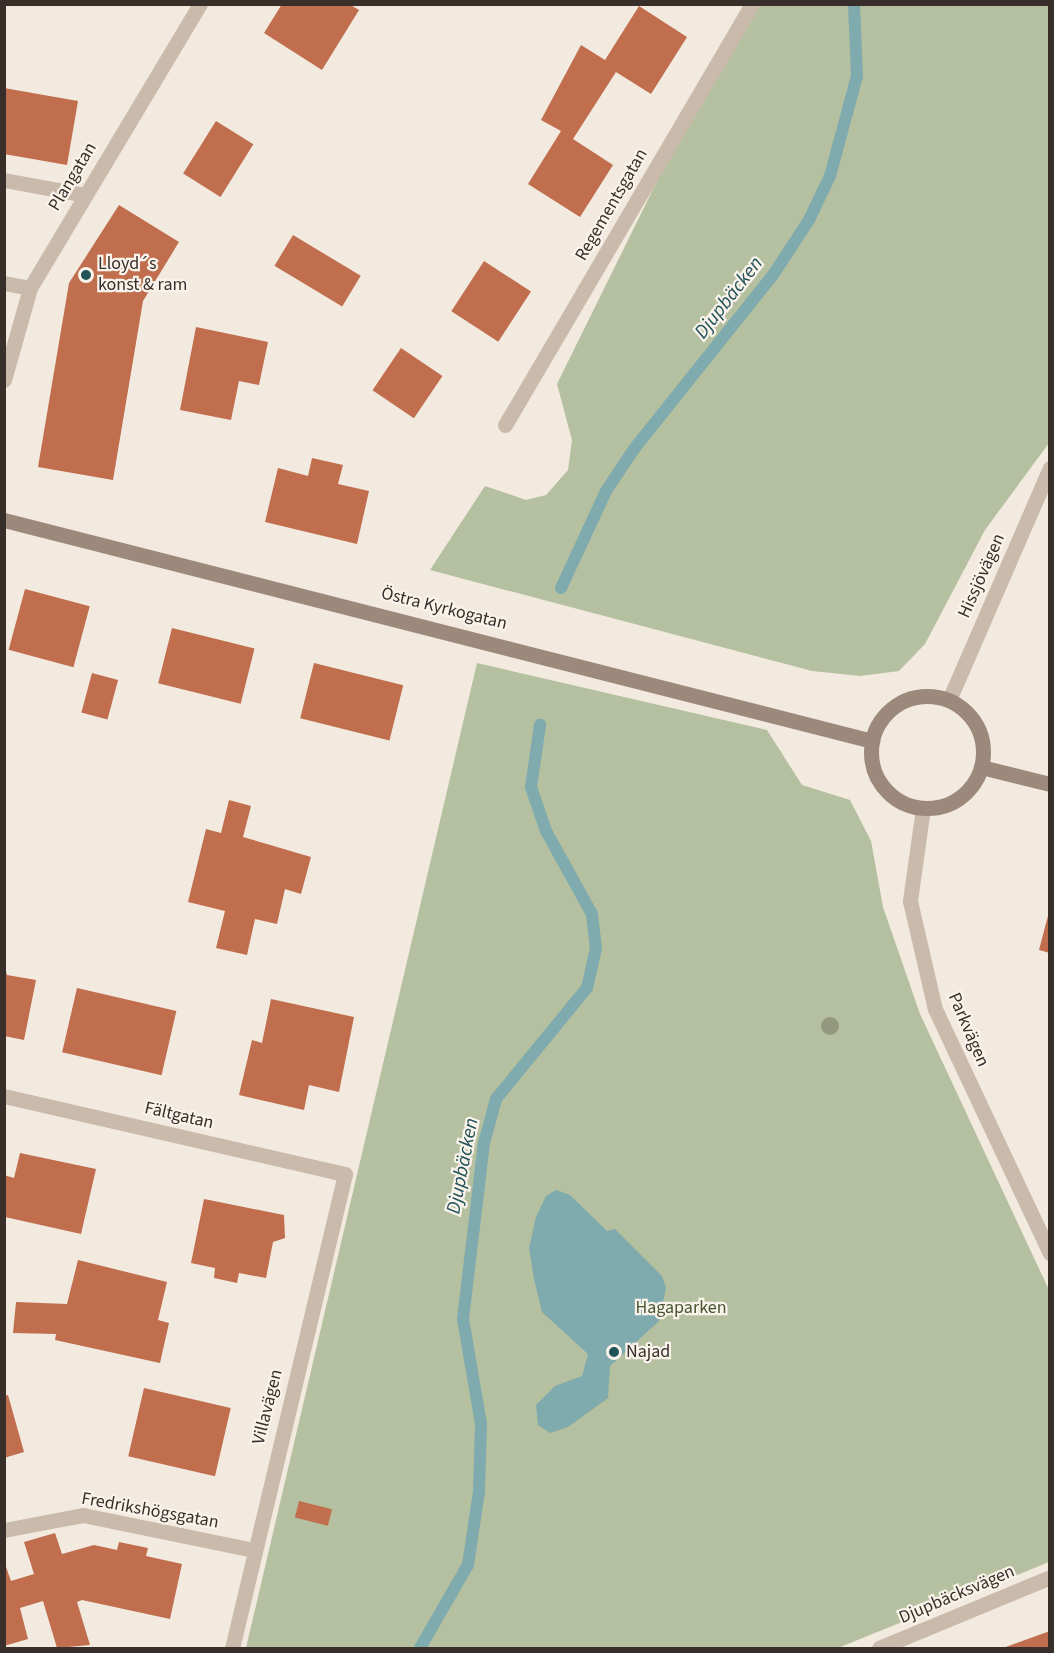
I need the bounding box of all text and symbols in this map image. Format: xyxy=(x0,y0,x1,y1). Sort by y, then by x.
street label: Plangatan xyxy=(44,139,102,215)
street label: Regementsgatan xyxy=(571,145,653,265)
water label: Djupbäcken xyxy=(690,252,768,344)
place label: Lloyd´s konst & ram xyxy=(98,254,187,296)
marker: Lloyd´s konst & ram xyxy=(79,268,93,282)
street label: Hissjövägen xyxy=(954,530,1010,622)
street label: Östra Kyrkogatan xyxy=(379,583,509,635)
street label: Parkvägen xyxy=(943,990,993,1070)
street label: Fältgatan xyxy=(142,1098,216,1134)
water label: Djupbäcken xyxy=(442,1116,484,1216)
park label: Hagaparken xyxy=(635,1297,727,1319)
place label: Najad xyxy=(626,1341,670,1363)
marker: Najad xyxy=(607,1345,621,1359)
street label: Villavägen xyxy=(248,1367,288,1447)
street label: Fredrikshögsgatan xyxy=(80,1488,220,1534)
street label: Djupbäcksvägen xyxy=(896,1561,1018,1629)

